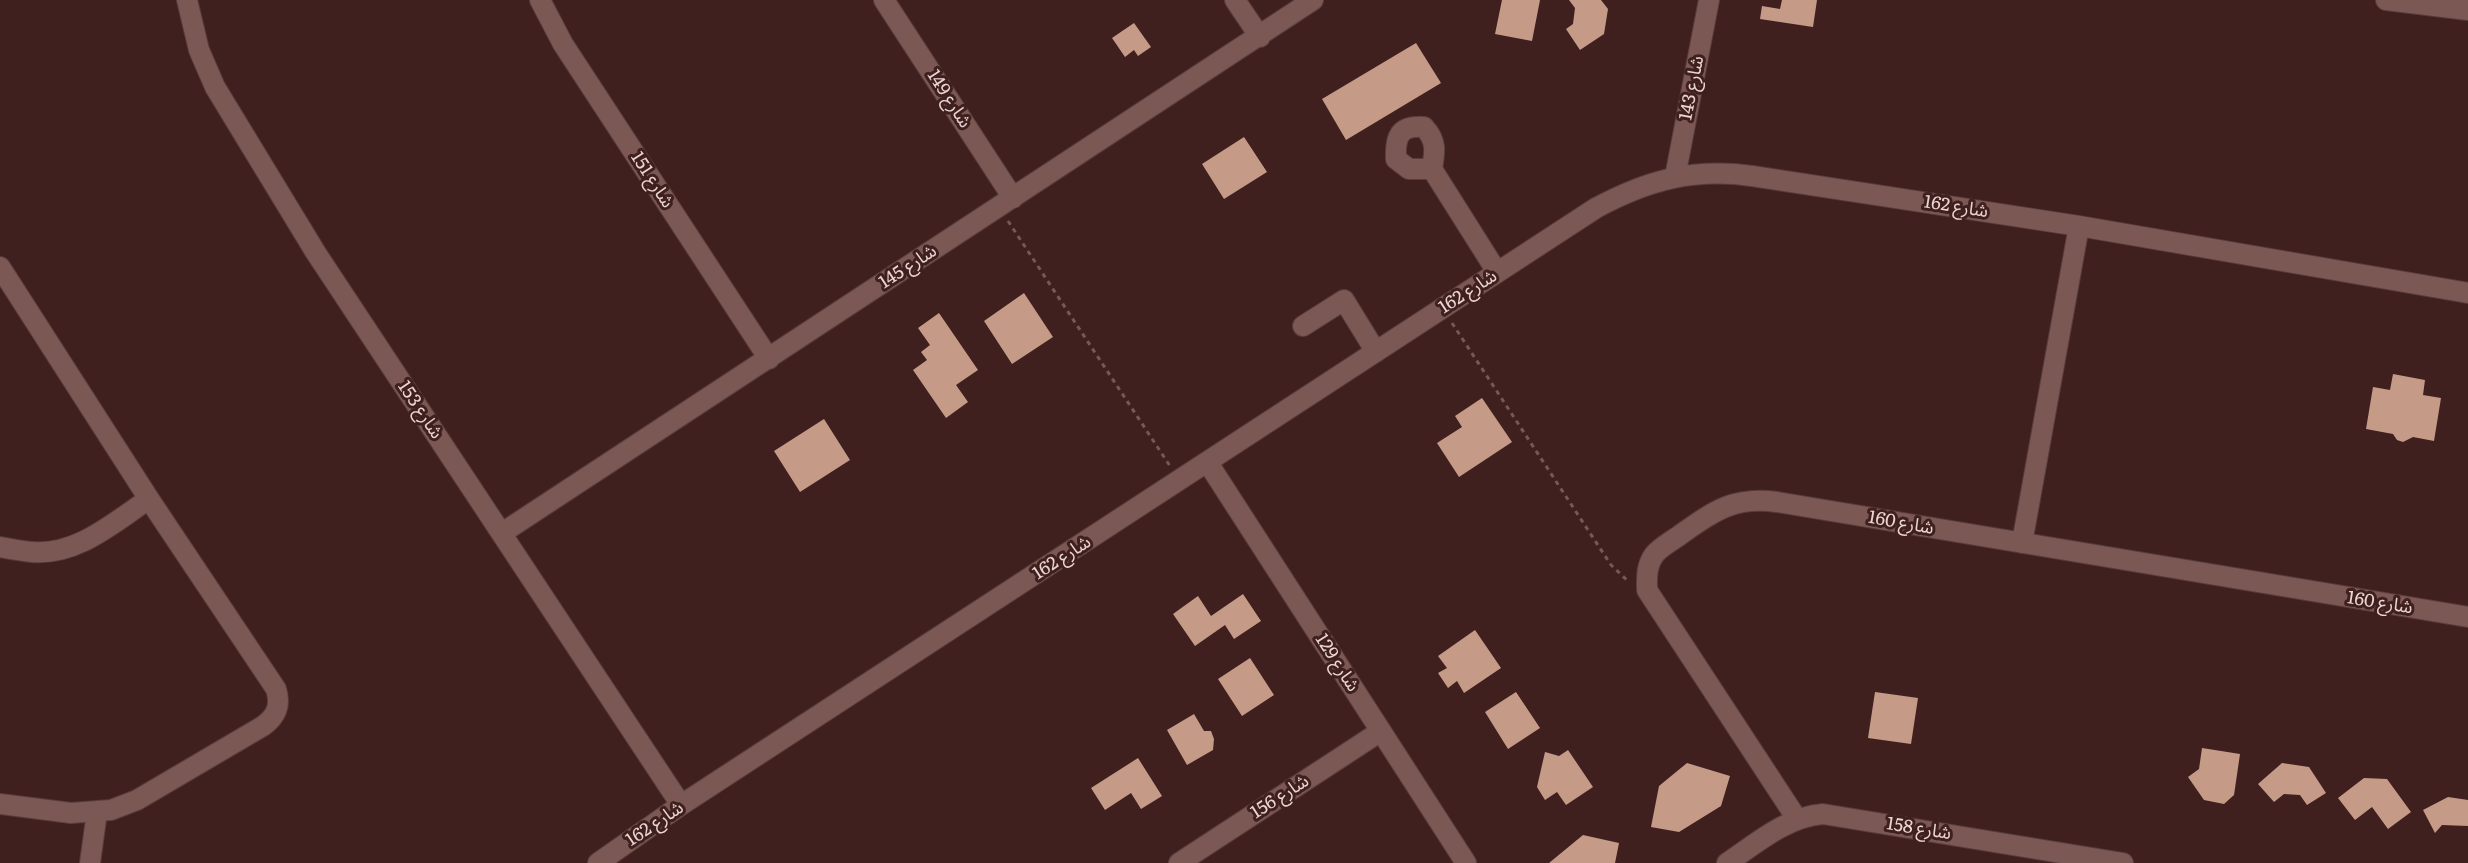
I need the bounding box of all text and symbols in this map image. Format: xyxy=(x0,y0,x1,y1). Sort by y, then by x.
street label: شارع 143 xyxy=(1675,54,1709,122)
street label: شارع 149 xyxy=(922,66,976,132)
street label: شارع 151 xyxy=(626,148,678,212)
street label: شارع 162 xyxy=(1922,191,1990,223)
street label: شارع 145 xyxy=(875,240,941,294)
street label: شارع 162 xyxy=(1435,265,1501,319)
street label: شارع 153 xyxy=(393,377,447,443)
street label: شارع 160 xyxy=(1867,507,1935,539)
street label: شارع 162 xyxy=(1029,531,1095,585)
street label: شارع 160 xyxy=(2346,587,2414,619)
street label: شارع 129 xyxy=(1310,630,1364,696)
street label: شارع 156 xyxy=(1247,770,1313,824)
street label: شارع 162 xyxy=(622,797,688,851)
street label: شارع 158 xyxy=(1885,813,1953,845)

